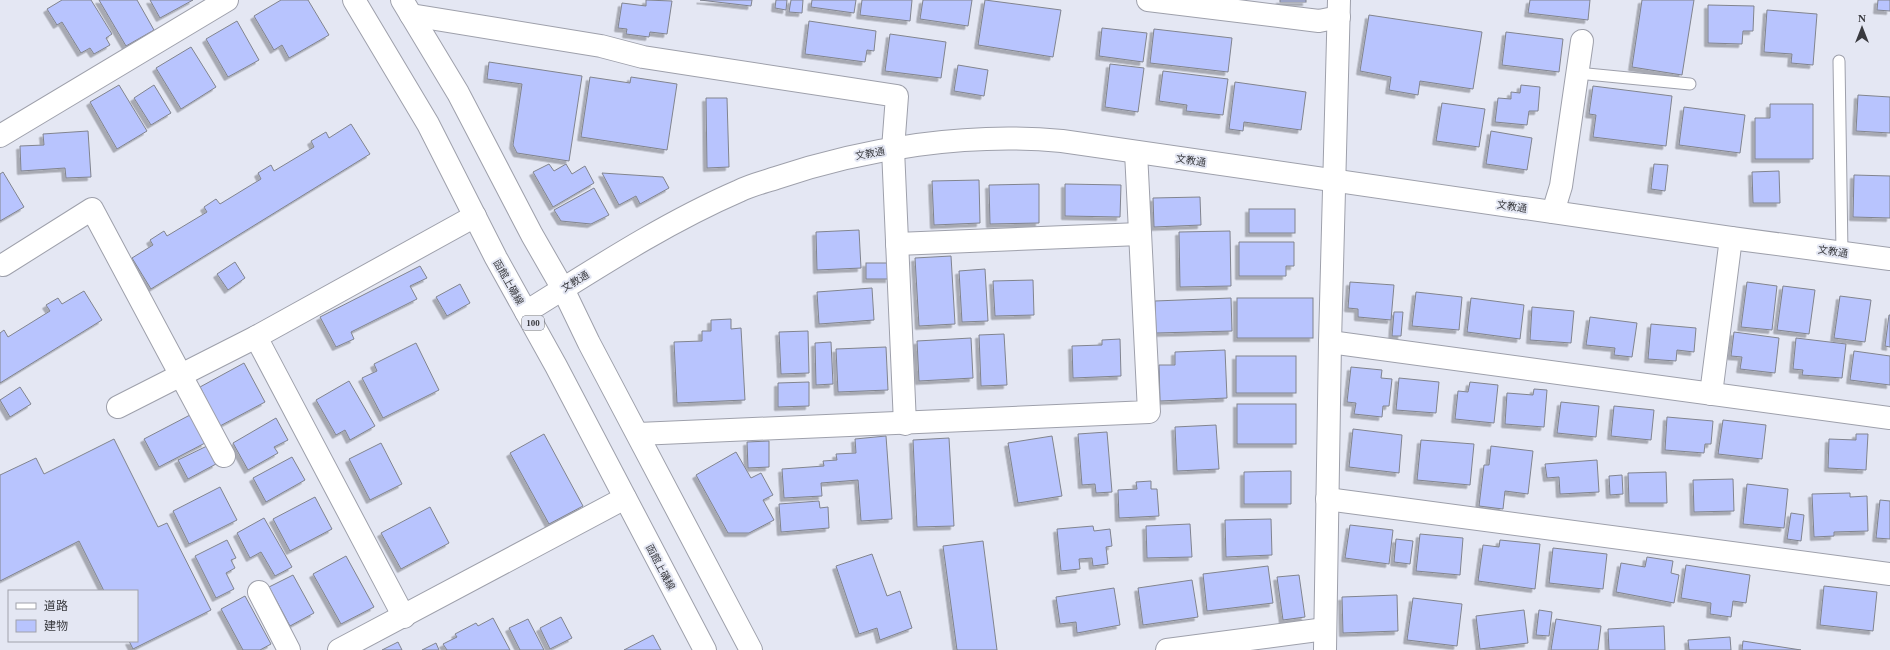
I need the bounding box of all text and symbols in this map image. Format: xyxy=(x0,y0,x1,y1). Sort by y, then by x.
north arrow xyxy=(1842,8,1882,48)
text: N xyxy=(1858,12,1866,24)
street label: 文教通 xyxy=(854,145,886,162)
street label: 文教通 xyxy=(1175,153,1207,168)
street label: 文教通 xyxy=(1496,199,1528,214)
street label: 文教通 xyxy=(1817,244,1849,259)
street label: 函館上磯線 xyxy=(491,258,526,307)
street label: 文教通 xyxy=(560,269,591,294)
road number: 100 xyxy=(522,316,544,330)
street label: 函館上磯線 xyxy=(644,543,677,592)
legend xyxy=(8,590,138,642)
text: 道路 xyxy=(44,599,68,613)
text: 建物 xyxy=(44,619,68,633)

